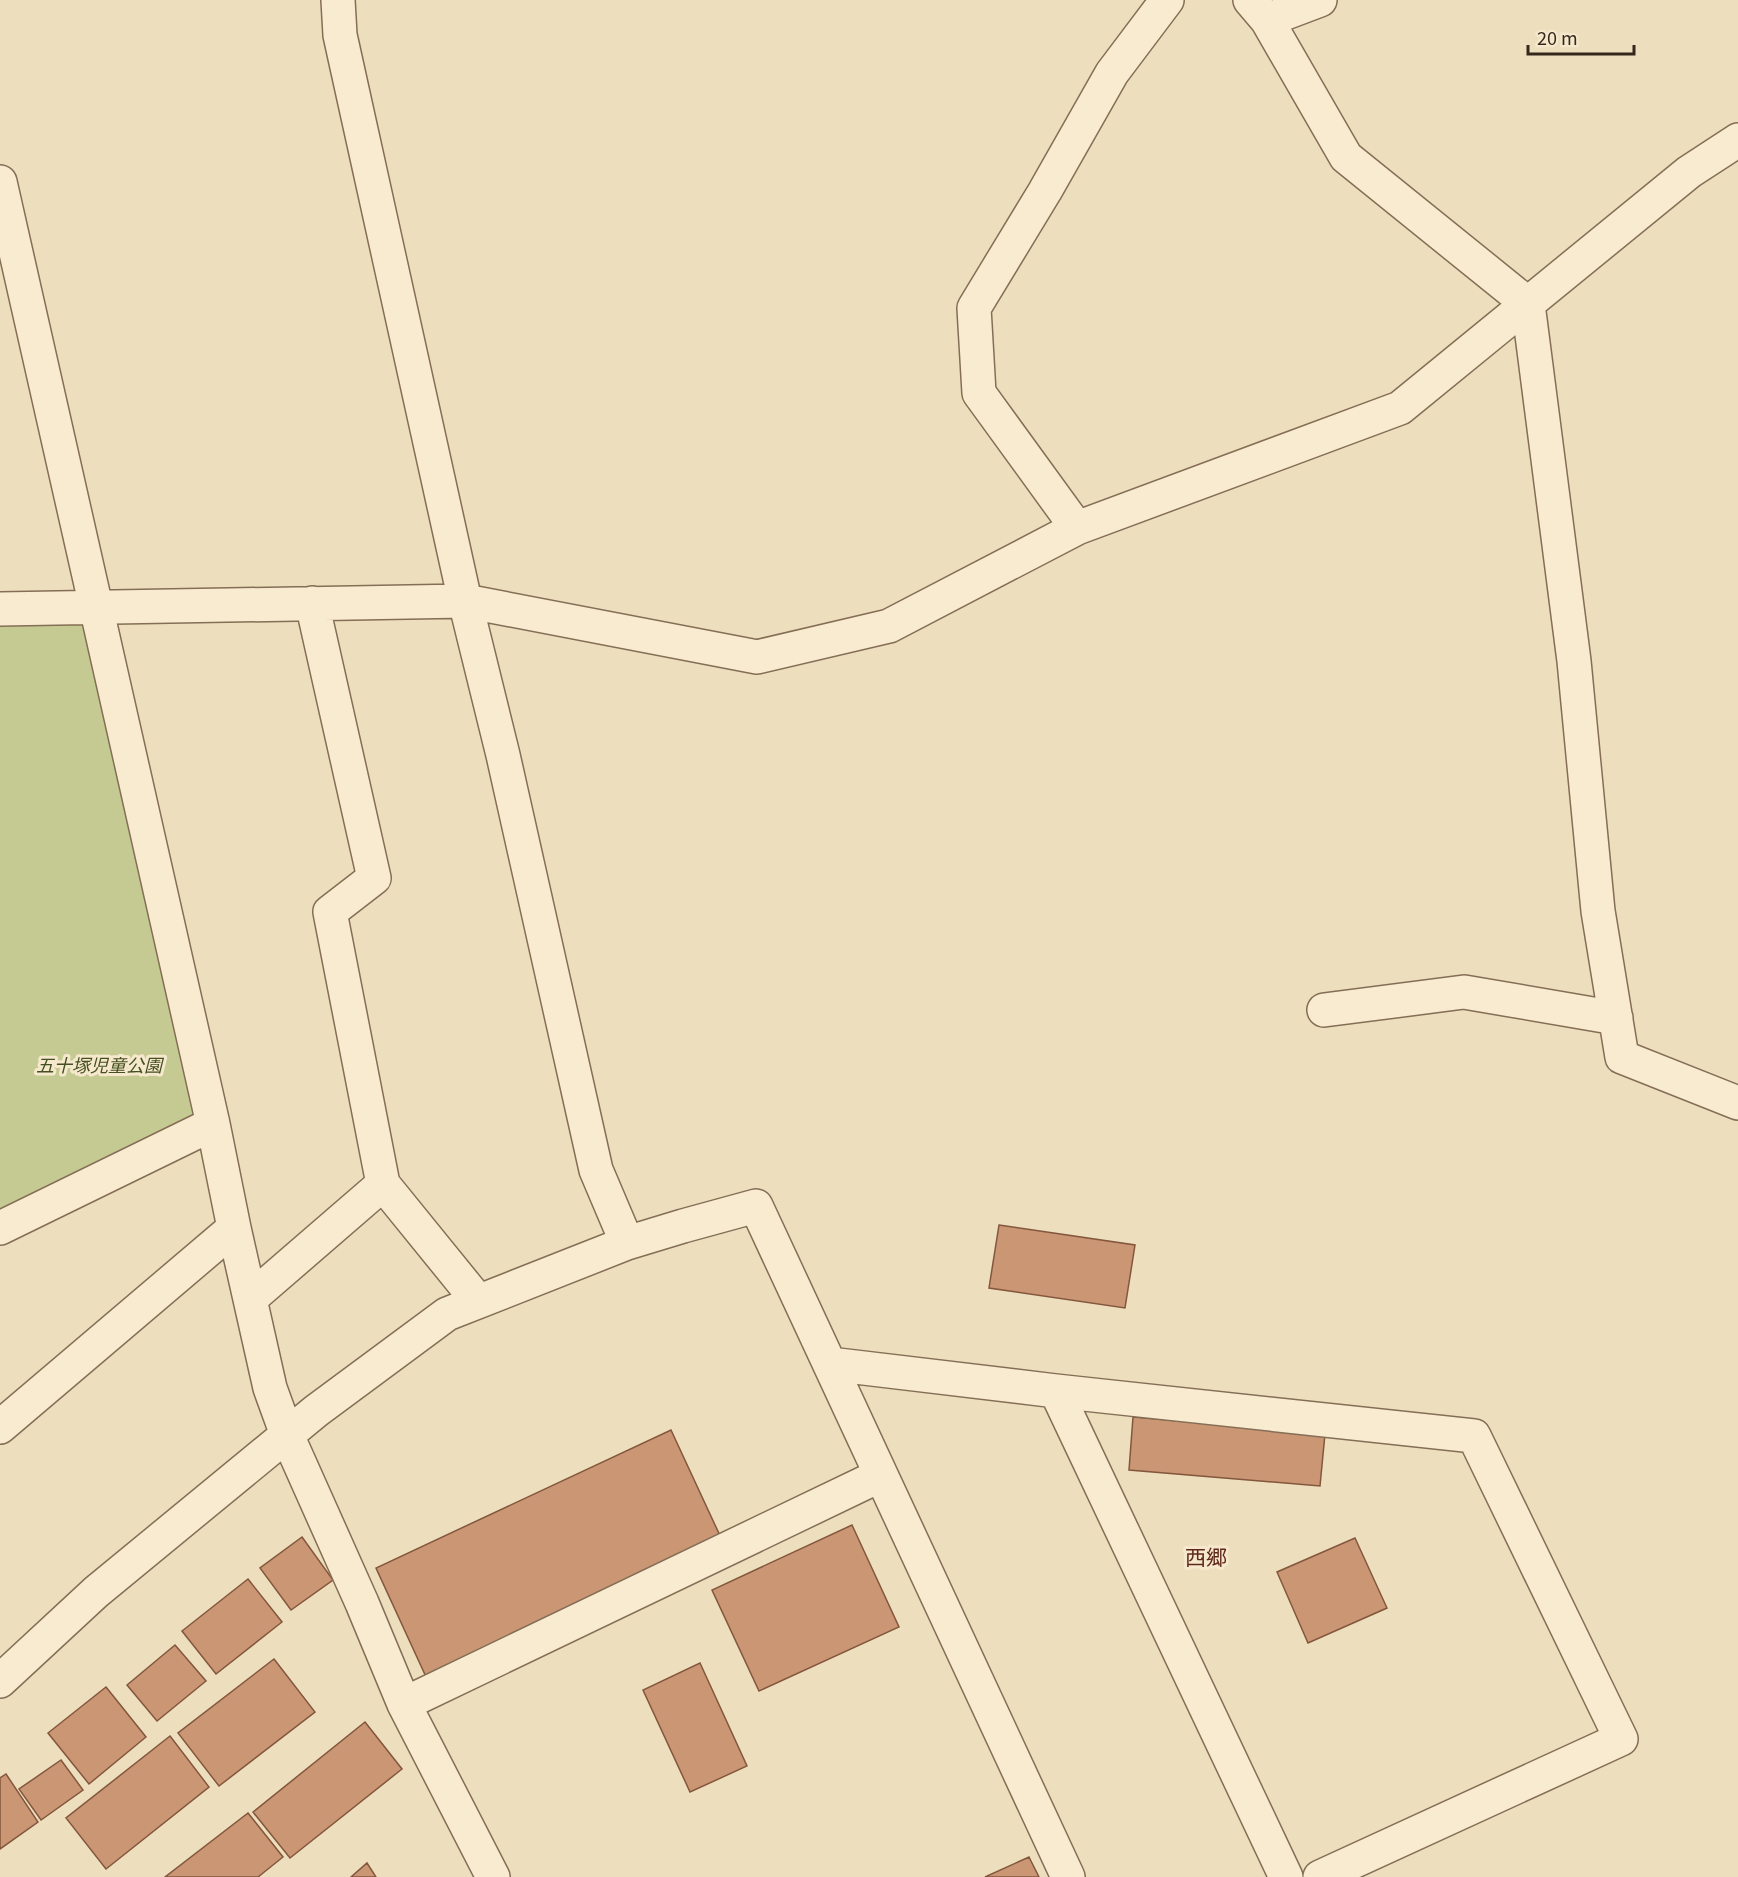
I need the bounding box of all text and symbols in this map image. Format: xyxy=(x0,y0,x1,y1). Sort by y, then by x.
scale bar xyxy=(1528,18,1634,56)
text: 20 m xyxy=(1537,24,1578,50)
park label: 五十塚児童公園 xyxy=(36,1051,165,1077)
district label: 西郷 xyxy=(1185,1541,1227,1571)

